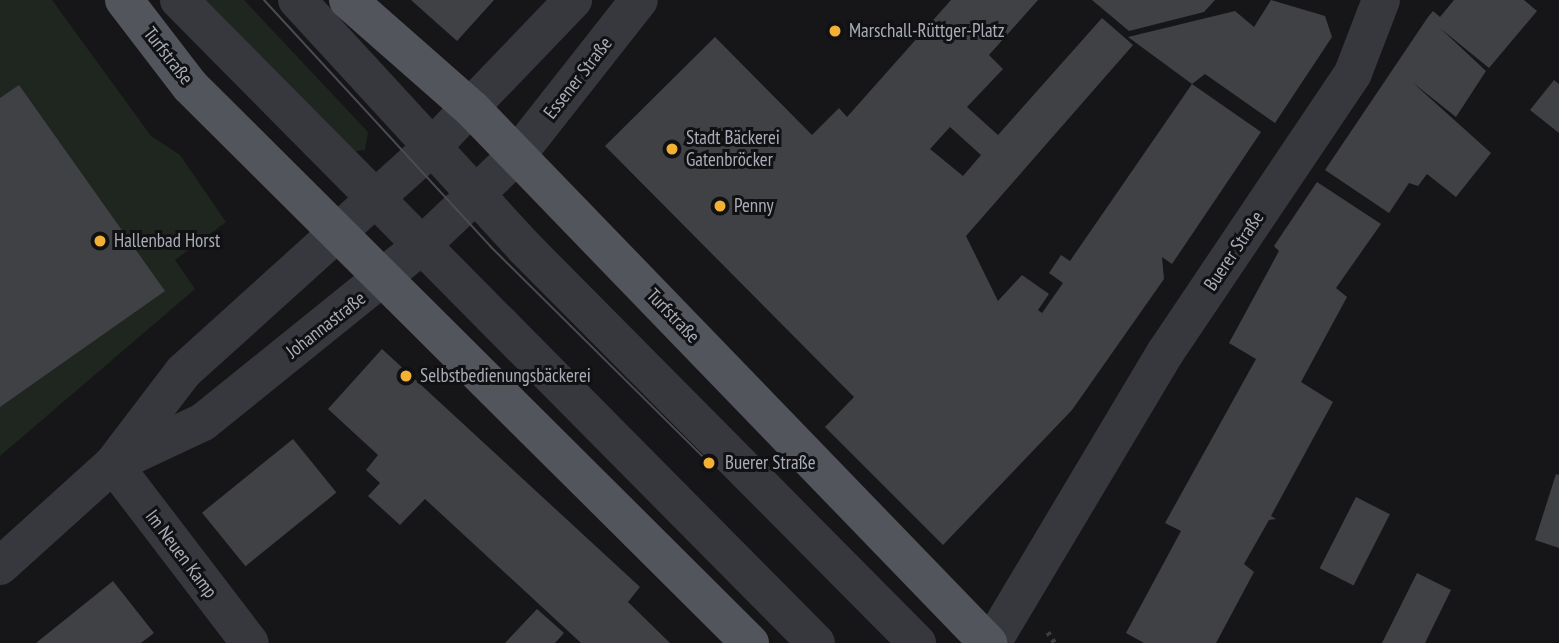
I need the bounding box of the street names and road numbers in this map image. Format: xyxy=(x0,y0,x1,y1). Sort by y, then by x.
street label: Turfstraße xyxy=(138,23,198,89)
street label: Essener Straße xyxy=(539,33,617,123)
street label: Buerer Straße xyxy=(1199,207,1269,295)
street label: Turfstraße xyxy=(642,284,704,348)
street label: Johannastraße xyxy=(282,287,370,363)
street label: Im Neuen Kamp xyxy=(140,505,222,603)

